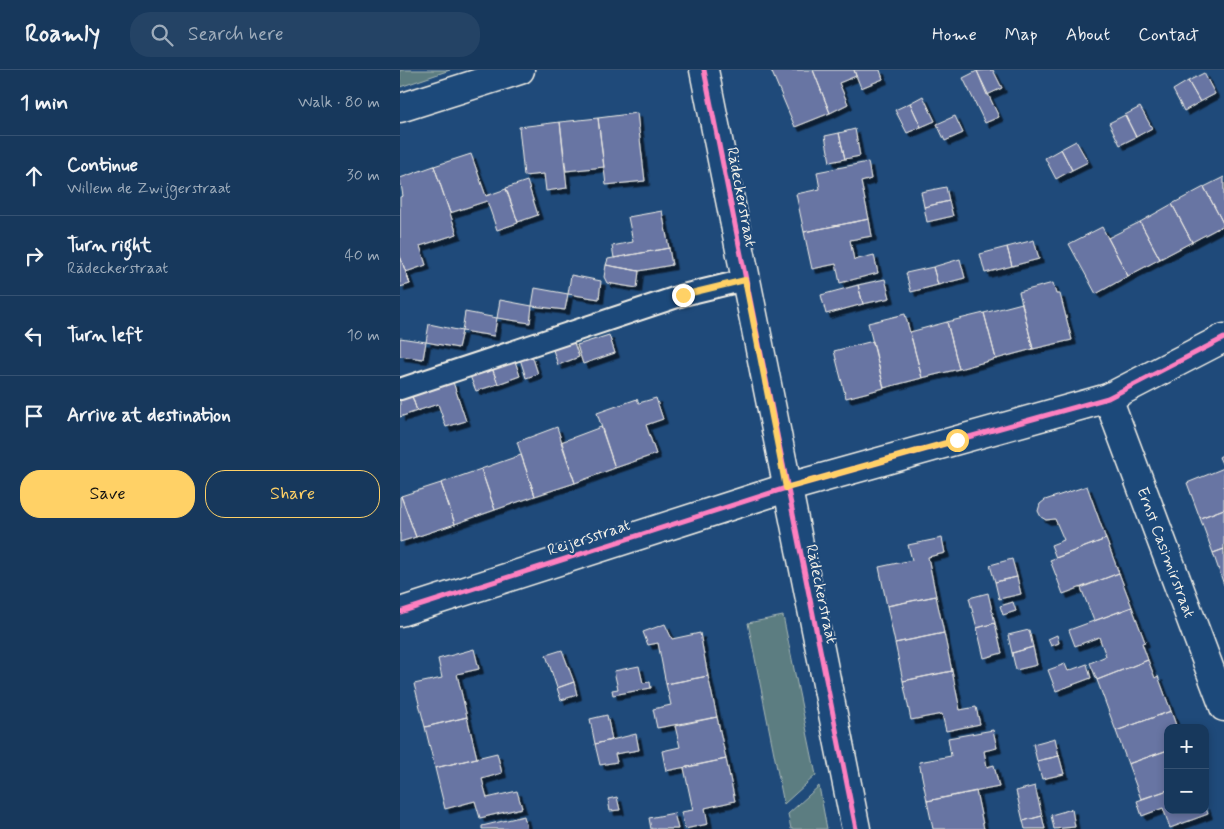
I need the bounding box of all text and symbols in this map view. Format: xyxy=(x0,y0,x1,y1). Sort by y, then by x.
search box xyxy=(130,12,480,57)
text: Roamly xyxy=(25,19,100,50)
icon: search xyxy=(148,21,176,49)
text: Search here xyxy=(188,22,284,47)
text: Home xyxy=(932,23,977,47)
text: Map xyxy=(1005,23,1038,47)
text: About xyxy=(1066,23,1110,47)
text: Contact xyxy=(1138,23,1199,47)
text: 1 min xyxy=(20,89,68,117)
text: Walk · 80 m xyxy=(298,92,380,113)
street label: Rädeckerstraat xyxy=(721,145,761,249)
text: Continue xyxy=(67,153,138,178)
icon: ahead xyxy=(20,162,48,190)
text: 30 m xyxy=(347,165,380,186)
text: Willem de Zwijgerstraat xyxy=(67,178,231,199)
text: Turn right xyxy=(67,233,151,258)
icon: right xyxy=(20,242,48,270)
text: 40 m xyxy=(344,245,380,266)
text: Rädeckerstraat xyxy=(67,258,168,279)
route end xyxy=(672,284,695,307)
icon: left xyxy=(20,322,48,350)
text: Turn left xyxy=(67,323,143,348)
text: 10 m xyxy=(347,325,380,346)
icon: arrive xyxy=(20,402,48,430)
text: Arrive at destination xyxy=(67,403,231,428)
route start xyxy=(946,429,969,452)
button: Save xyxy=(20,470,195,518)
button: Share xyxy=(205,470,380,518)
street label: Ernst Casimirstraat xyxy=(1132,484,1200,621)
street label: Reijersstraat xyxy=(545,515,633,561)
street label: Rädeckerstraat xyxy=(800,542,842,646)
map controls xyxy=(1164,724,1209,814)
button: + xyxy=(1164,724,1209,769)
button: − xyxy=(1164,769,1209,814)

